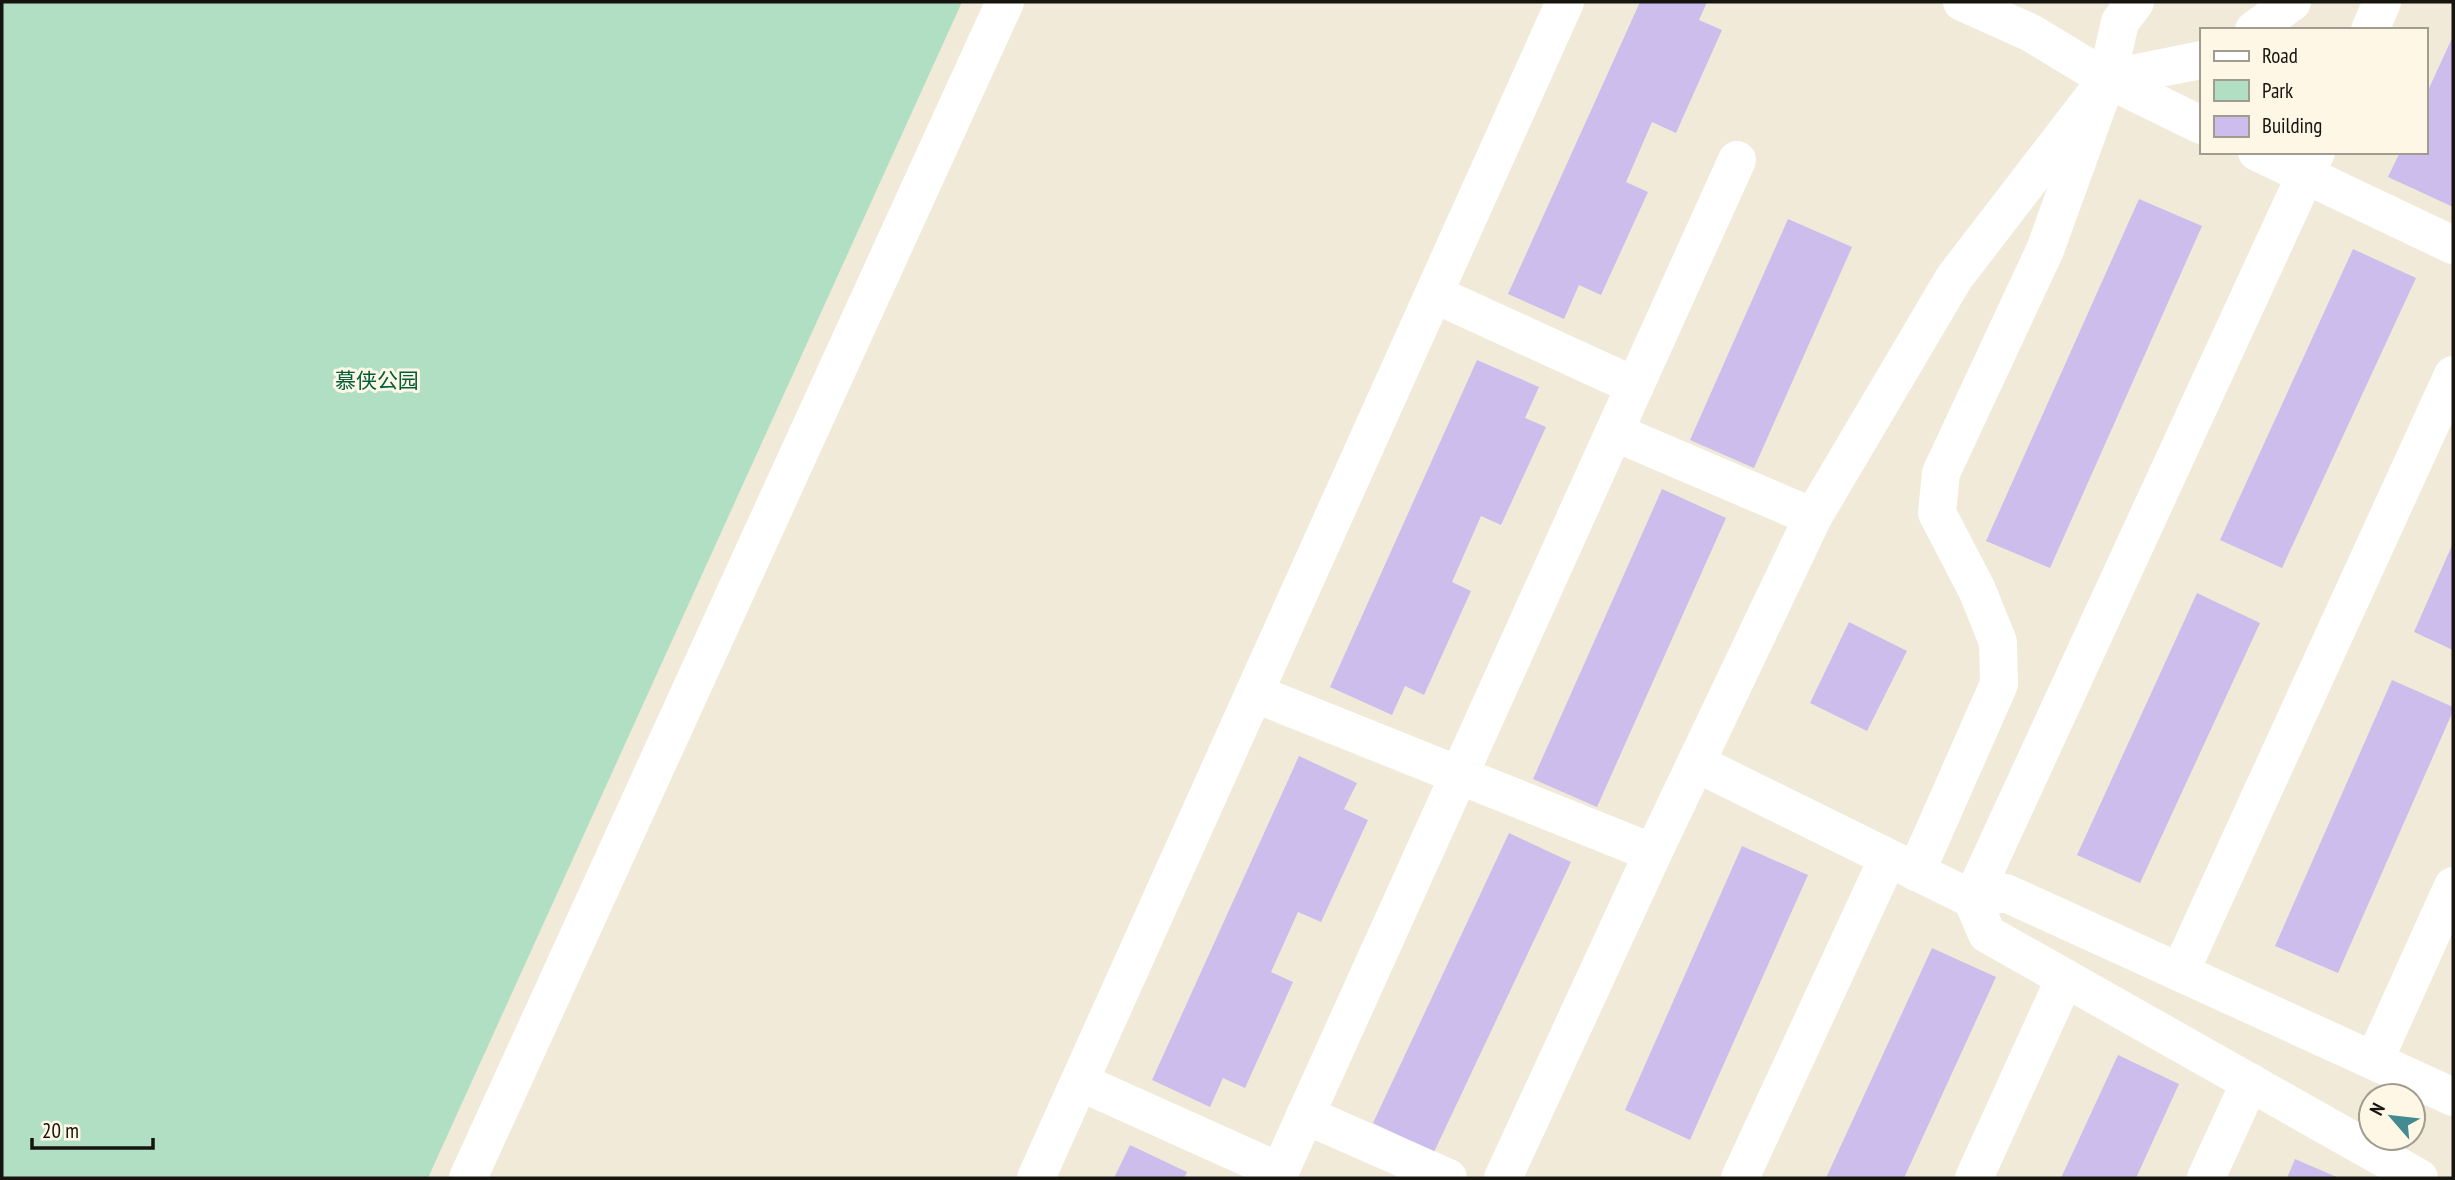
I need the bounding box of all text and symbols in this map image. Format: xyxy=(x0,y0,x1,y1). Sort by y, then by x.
legend xyxy=(2200,28,2427,154)
text: Road xyxy=(2262,42,2298,69)
text: Park xyxy=(2262,77,2293,104)
text: Building xyxy=(2262,112,2322,139)
park label: 慕侠公园 xyxy=(335,367,419,394)
north arrow xyxy=(2357,1082,2427,1152)
text: N xyxy=(2364,1099,2390,1119)
scale bar xyxy=(32,1106,152,1150)
text: 20 m xyxy=(42,1117,79,1144)

